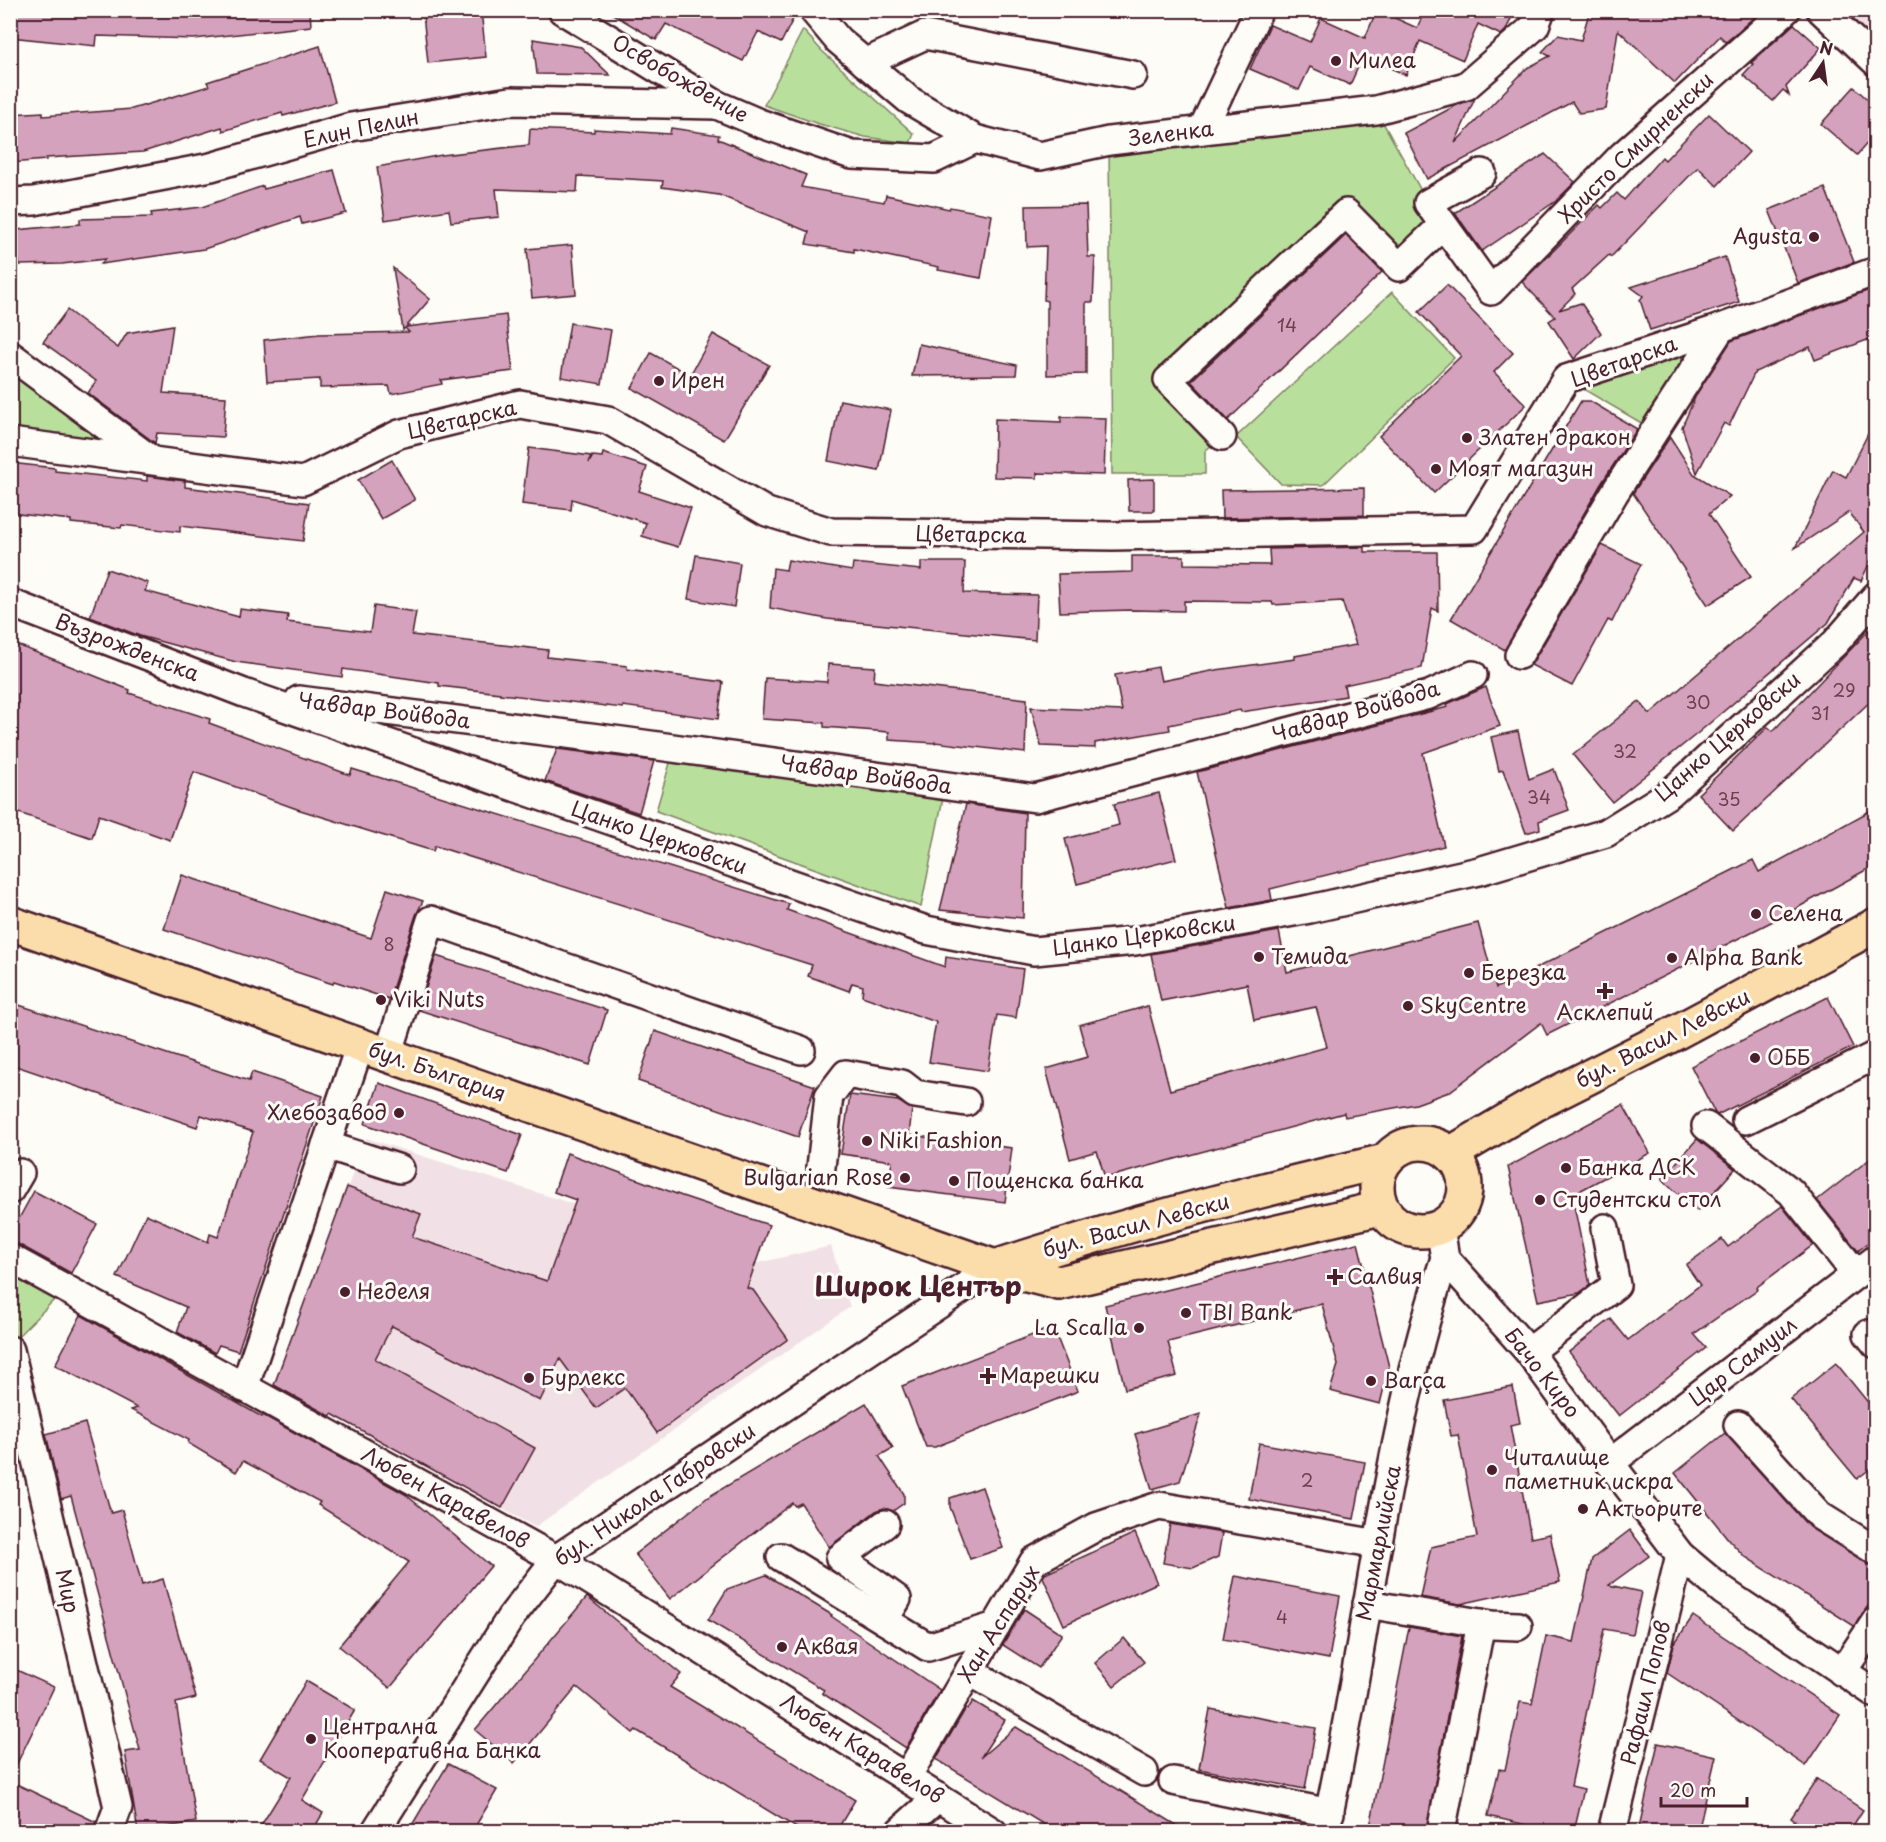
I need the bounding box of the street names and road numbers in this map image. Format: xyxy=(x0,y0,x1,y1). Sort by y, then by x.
street label: Освобождение xyxy=(607,25,755,129)
street label: Христо Смирненски xyxy=(1549,64,1720,230)
street label: Елин Пелин xyxy=(300,99,421,155)
street label: Зеленка xyxy=(1126,111,1215,153)
street label: Цветарска xyxy=(1566,326,1681,394)
street label: Цветарска xyxy=(404,390,519,446)
street label: Цветарска xyxy=(915,516,1027,550)
street label: Възрожденска xyxy=(51,604,204,688)
street label: Цанко Церковски xyxy=(1647,663,1807,808)
street label: Чавдар Войвода xyxy=(1268,671,1443,749)
street label: Чавдар Войвода xyxy=(296,683,472,735)
street label: Чавдар Войвода xyxy=(778,745,954,801)
street label: Цанко Церковски xyxy=(567,791,752,881)
street label: Цанко Церковски xyxy=(1050,905,1237,963)
street label: бул. Васил Левски xyxy=(1569,979,1755,1095)
street label: бул. България xyxy=(365,1032,511,1109)
street label: бул. Васил Левски xyxy=(1039,1184,1232,1264)
street label: Цар Самуил xyxy=(1681,1308,1803,1413)
street label: Бачо Киро xyxy=(1498,1320,1589,1424)
street label: бул. Никола Габровски xyxy=(547,1414,761,1573)
street label: Любен Каравелов xyxy=(356,1437,536,1556)
street label: Мармарлийска xyxy=(1346,1462,1408,1623)
street label: Хан Аспарух xyxy=(948,1558,1046,1688)
street label: Мир xyxy=(48,1565,90,1616)
street label: Рафаил Попов xyxy=(1611,1617,1677,1768)
street label: Любен Каравелов xyxy=(775,1684,951,1811)

